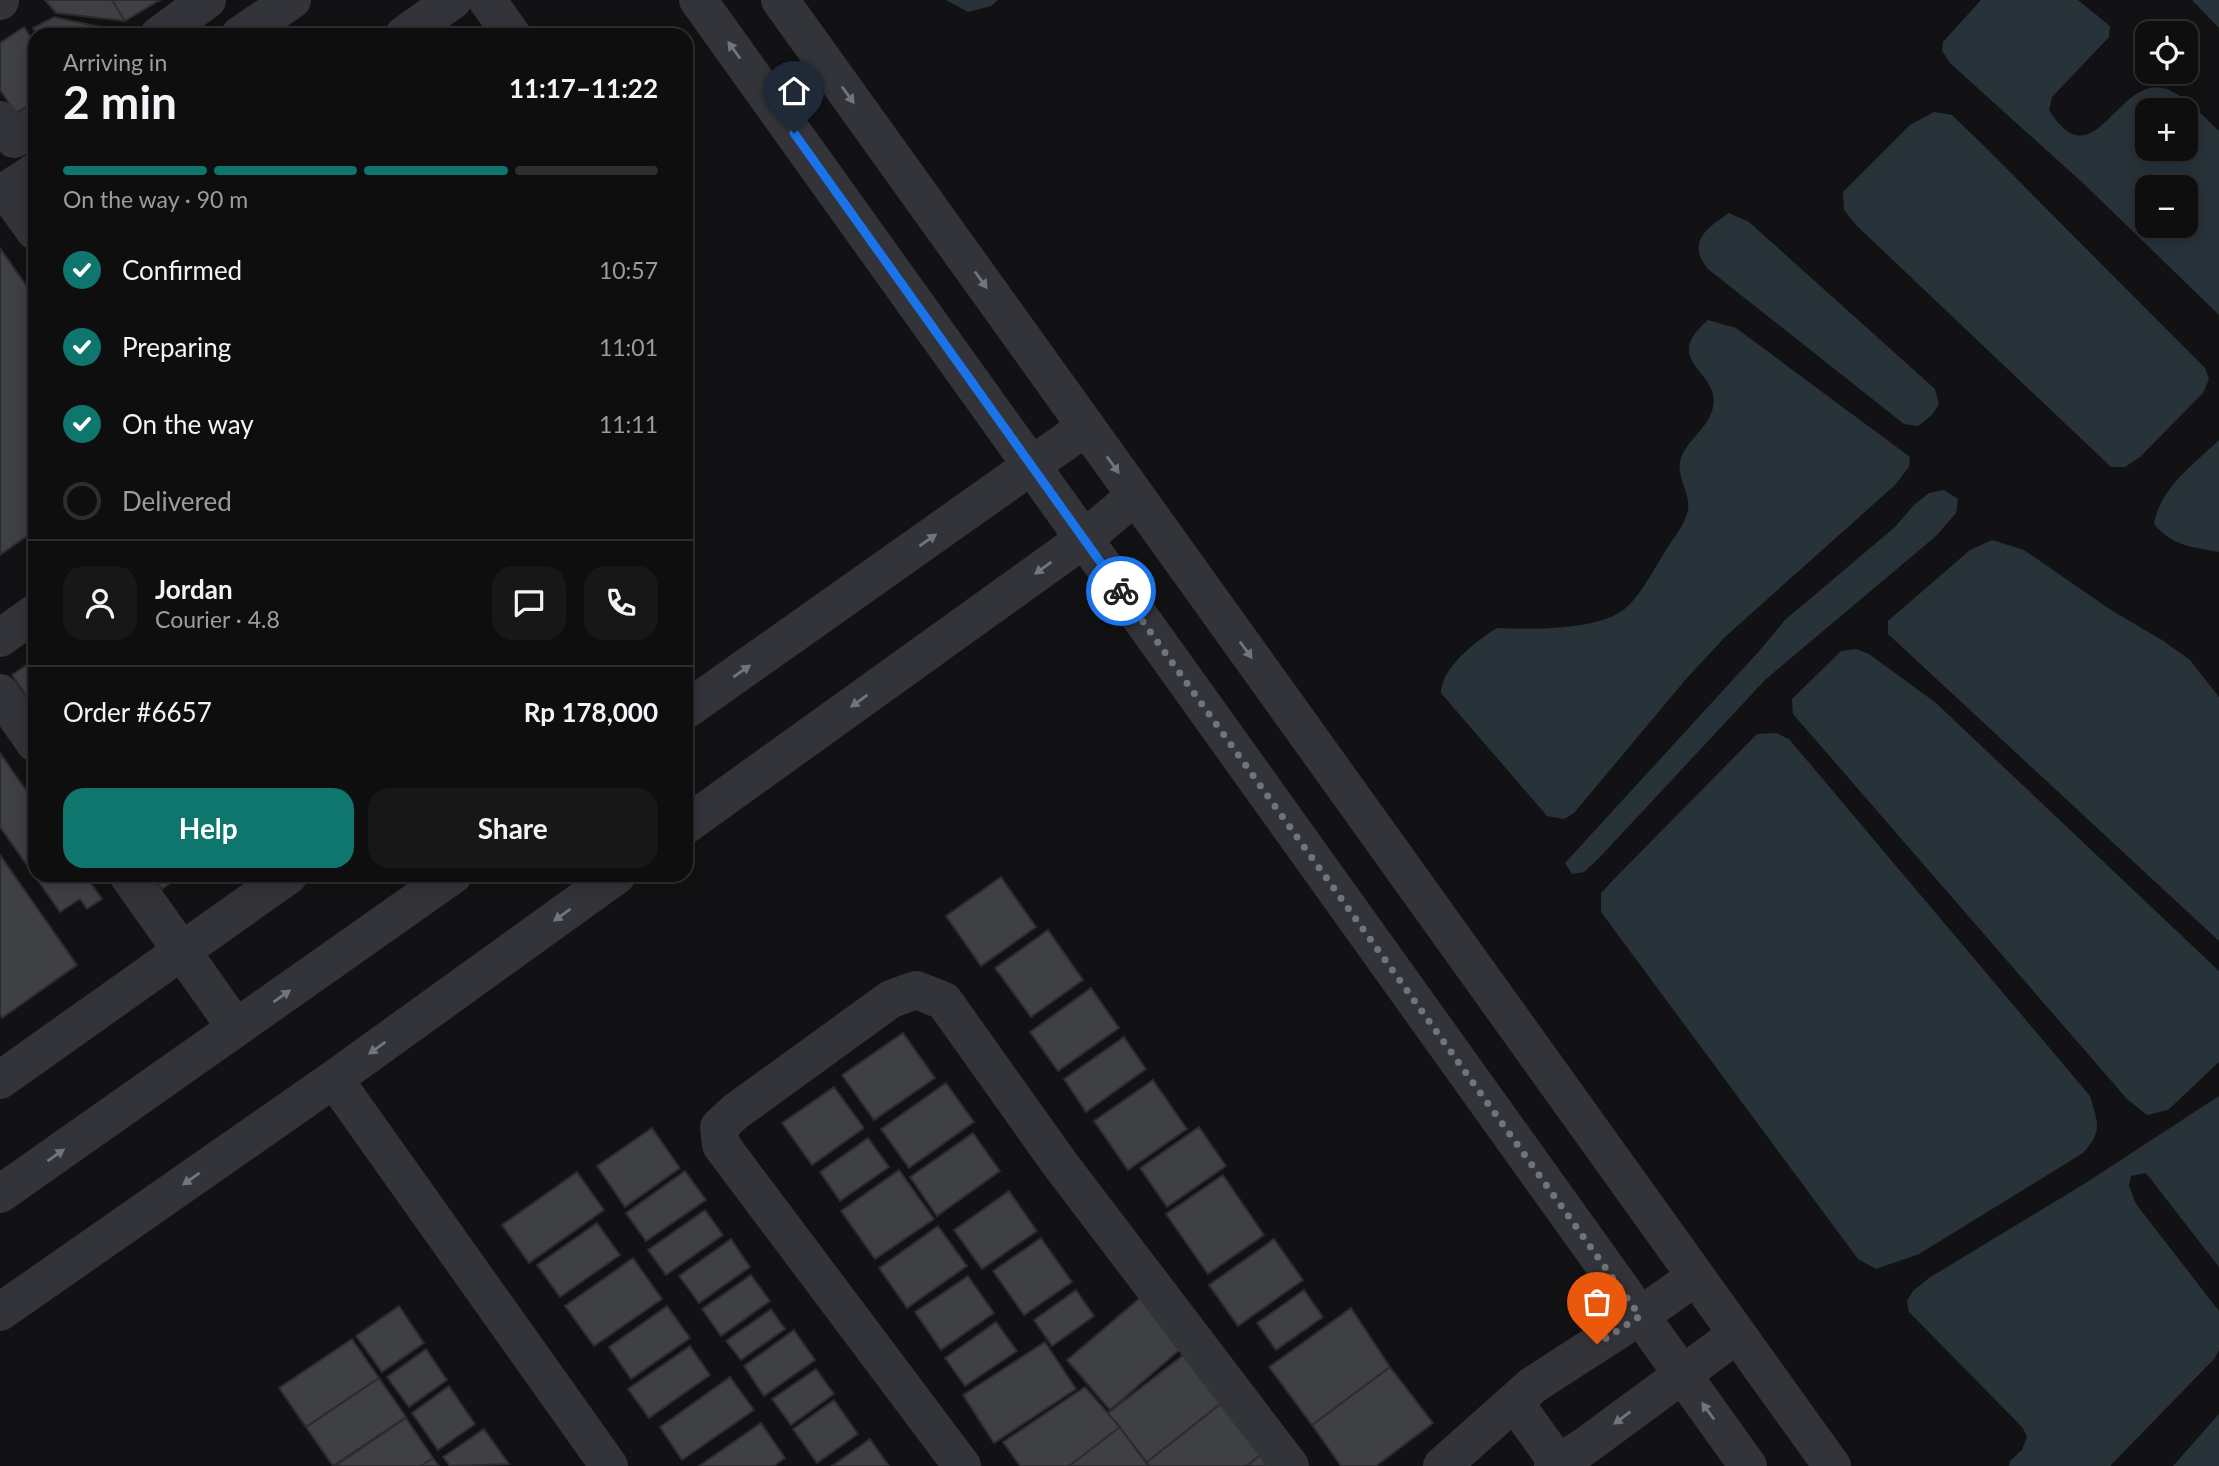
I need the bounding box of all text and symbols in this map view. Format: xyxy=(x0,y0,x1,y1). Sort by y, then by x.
map controls xyxy=(2135,21,2198,238)
button: locate xyxy=(2135,21,2198,84)
one-way arrow xyxy=(727,41,741,59)
text: Arriving in xyxy=(63,48,167,76)
pin xyxy=(764,61,824,133)
text: 11:17–11:22 xyxy=(509,72,658,104)
icon: home xyxy=(775,72,813,110)
text: 2 min xyxy=(63,74,177,129)
one-way arrow xyxy=(841,86,855,104)
button: + xyxy=(2135,98,2198,161)
button: − xyxy=(2135,175,2198,238)
text: On the way · 90 m xyxy=(63,185,248,213)
icon: check xyxy=(63,251,101,289)
text: Confirmed xyxy=(122,254,242,286)
text: 10:57 xyxy=(599,256,658,284)
one-way arrow xyxy=(974,271,988,289)
icon: check xyxy=(63,328,101,366)
text: Preparing xyxy=(122,331,231,363)
text: 11:01 xyxy=(599,333,658,361)
icon: check xyxy=(63,405,101,443)
text: On the way xyxy=(122,408,254,440)
text: 11:11 xyxy=(599,410,658,438)
one-way arrow xyxy=(1106,456,1120,474)
text: Delivered xyxy=(122,485,232,517)
one-way arrow xyxy=(919,533,937,547)
courier xyxy=(1086,556,1156,626)
one-way arrow xyxy=(1034,561,1052,575)
button: person xyxy=(63,566,137,640)
button: chat xyxy=(492,566,566,640)
button: phone xyxy=(584,566,658,640)
icon: bike xyxy=(1102,572,1140,610)
text: Jordan xyxy=(155,573,233,605)
text: Courier · 4.8 xyxy=(155,605,280,633)
one-way arrow xyxy=(1239,641,1253,659)
one-way arrow xyxy=(733,664,751,678)
one-way arrow xyxy=(850,694,868,708)
text: Order #6657 xyxy=(63,696,212,728)
text: Rp 178,000 xyxy=(524,696,658,728)
button: Help xyxy=(63,788,354,868)
button: Share xyxy=(368,788,658,868)
one-way arrow xyxy=(553,908,571,922)
one-way arrow xyxy=(273,989,291,1003)
one-way arrow xyxy=(368,1041,386,1055)
one-way arrow xyxy=(47,1148,65,1162)
one-way arrow xyxy=(182,1172,200,1186)
pin xyxy=(1567,1272,1627,1344)
icon: bag xyxy=(1578,1283,1616,1321)
one-way arrow xyxy=(1701,1402,1715,1420)
one-way arrow xyxy=(1613,1411,1631,1425)

